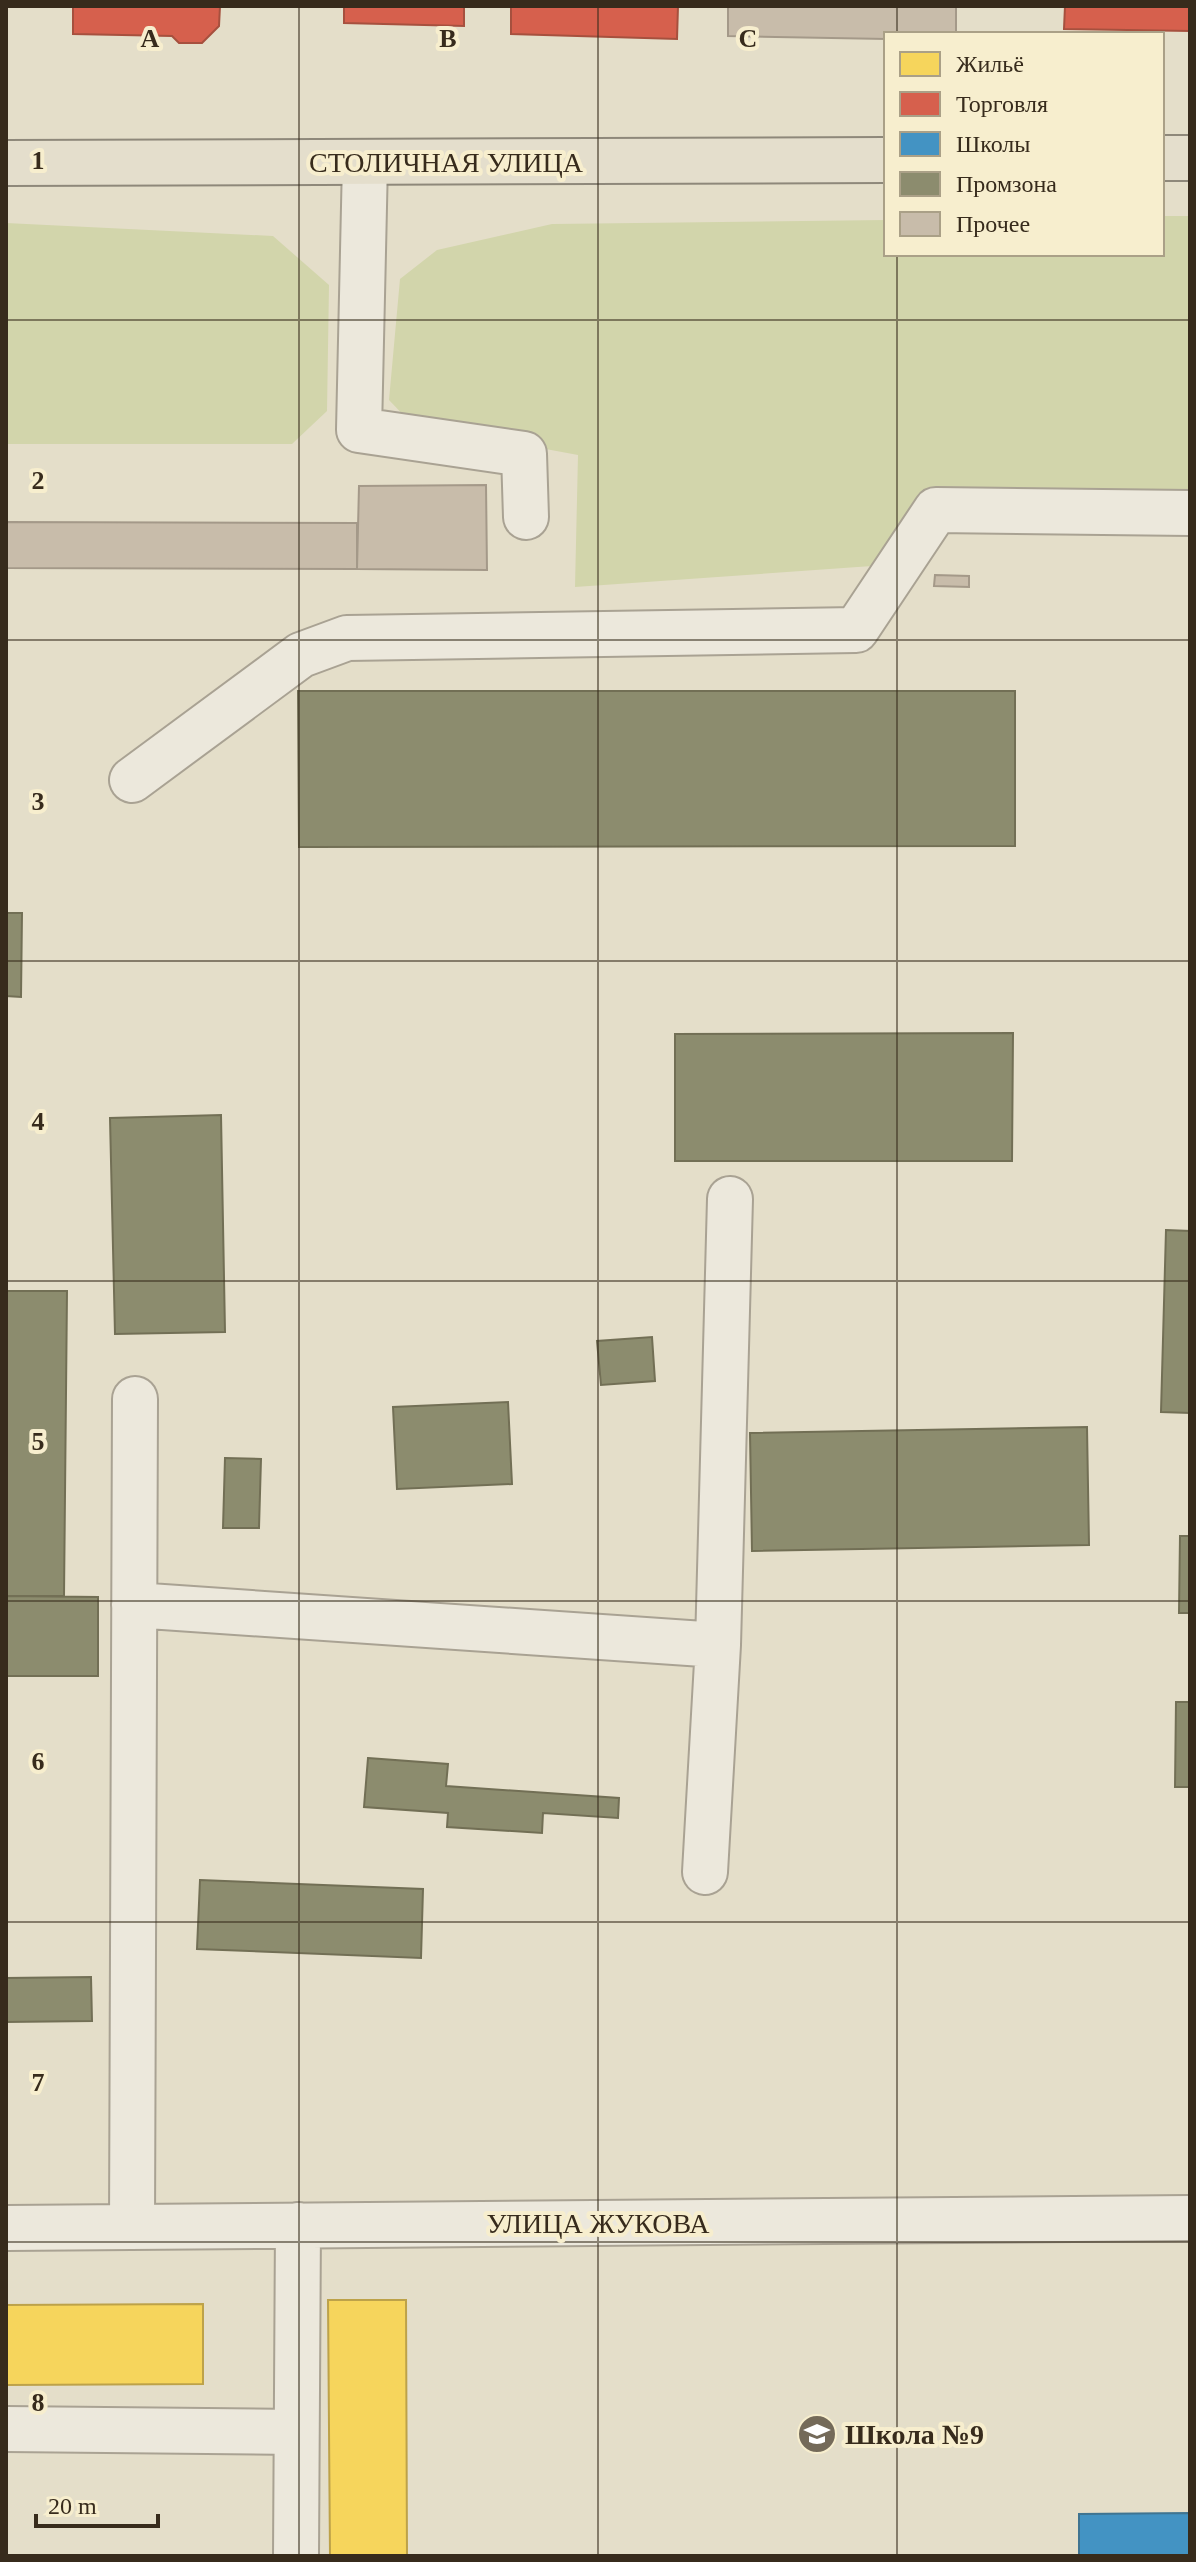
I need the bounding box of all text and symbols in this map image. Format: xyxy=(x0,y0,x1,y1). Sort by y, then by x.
text: A xyxy=(141,24,160,53)
text: B xyxy=(439,24,457,53)
text: C xyxy=(739,24,757,53)
legend xyxy=(884,32,1164,256)
text: Жильё xyxy=(956,51,1024,77)
text: Торговля xyxy=(956,91,1048,117)
text: Школы xyxy=(956,131,1030,157)
text: 1 xyxy=(32,146,45,175)
street label: СТОЛИЧНАЯ УЛИЦА xyxy=(309,147,584,178)
text: Промзона xyxy=(956,171,1057,197)
text: Прочее xyxy=(956,211,1030,237)
text: 2 xyxy=(32,466,45,495)
text: 3 xyxy=(32,787,45,816)
text: 4 xyxy=(32,1107,45,1136)
text: 5 xyxy=(32,1427,45,1456)
text: 6 xyxy=(32,1747,45,1776)
text: 7 xyxy=(32,2068,45,2097)
street label: УЛИЦА ЖУКОВА xyxy=(486,2208,710,2239)
text: 8 xyxy=(32,2388,45,2417)
school or university icon: Школа №9 xyxy=(796,2413,838,2455)
place label: Школа №9 xyxy=(845,2419,984,2450)
scale bar xyxy=(36,2478,158,2528)
text: 20 m xyxy=(48,2493,97,2519)

